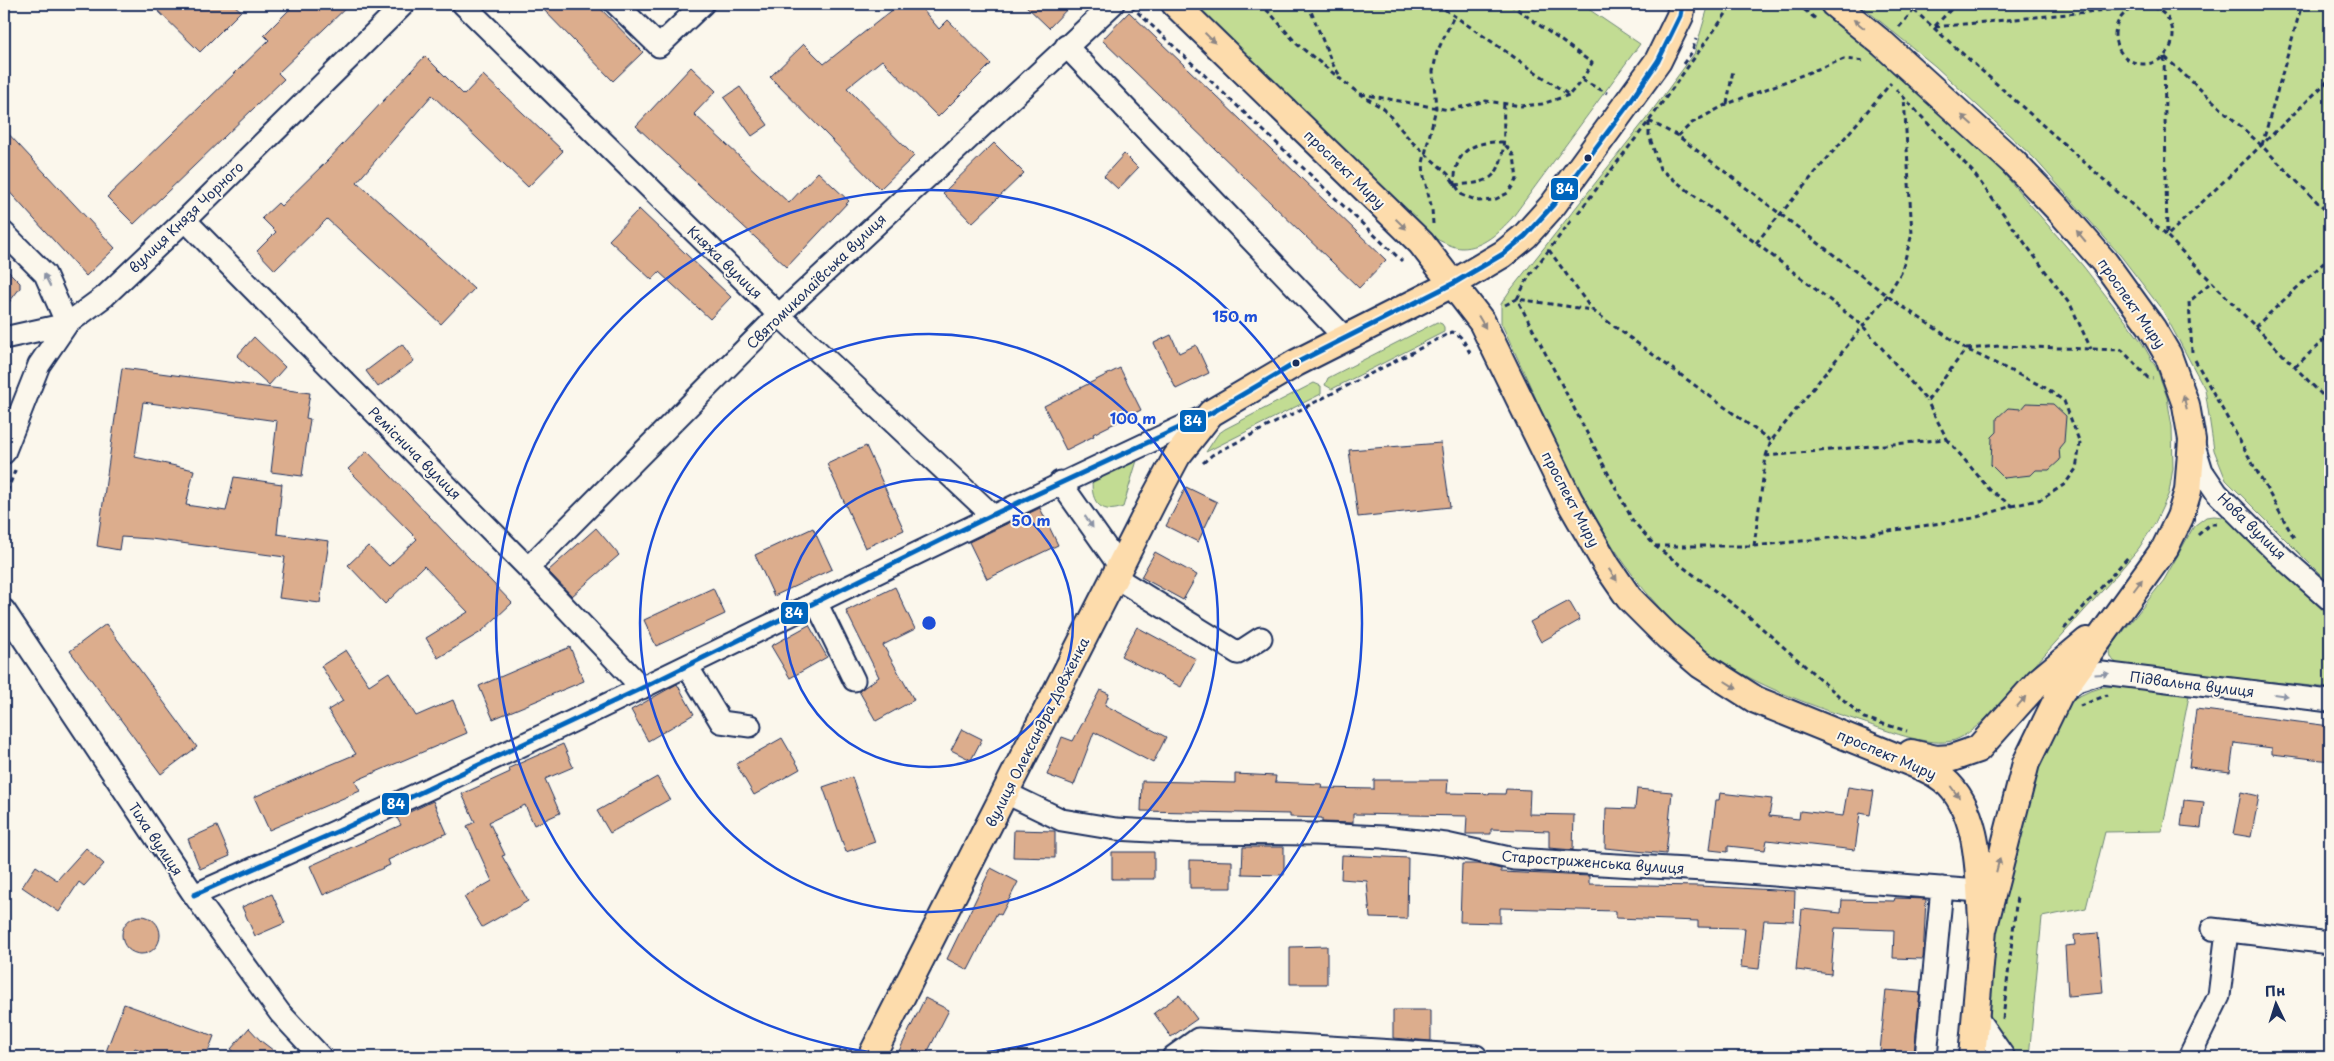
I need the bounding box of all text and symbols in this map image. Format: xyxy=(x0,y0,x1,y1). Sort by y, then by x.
one-way arrow xyxy=(1852,18,1865,29)
one-way arrow xyxy=(1204,31,1216,43)
one-way arrow xyxy=(1962,114,1974,126)
street label: проспект Миру xyxy=(1300,125,1390,213)
unlabelled marker xyxy=(1583,153,1593,163)
street label: вулиця Князя Чорного xyxy=(124,156,248,278)
line badge: 84 xyxy=(1550,177,1579,201)
text: 84 xyxy=(1556,178,1575,199)
street label: Святомиколаївська вулиця xyxy=(741,208,891,354)
one-way arrow xyxy=(1395,218,1407,230)
street label: Княжа вулиця xyxy=(683,221,767,303)
one-way arrow xyxy=(2076,229,2087,242)
street label: проспект Миру xyxy=(2093,254,2171,352)
one-way arrow xyxy=(43,273,51,287)
text: 150 m xyxy=(1212,304,1258,327)
one-way arrow xyxy=(1477,316,1486,329)
unlabelled marker xyxy=(1291,358,1301,368)
one-way arrow xyxy=(2181,394,2189,409)
street label: Реміснича вулиця xyxy=(364,402,466,504)
text: 100 m xyxy=(1110,406,1156,429)
line badge: 84 xyxy=(1179,409,1207,433)
text: 84 xyxy=(1184,410,1203,431)
street label: проспект Миру xyxy=(1537,447,1605,551)
street label: Нова вулиця xyxy=(2213,488,2291,564)
text: 50 m xyxy=(1012,508,1050,531)
one-way arrow xyxy=(1084,515,1094,528)
one-way arrow xyxy=(1608,568,1618,582)
one-way arrow xyxy=(2133,579,2144,592)
line badge: 84 xyxy=(780,601,809,625)
text: 84 xyxy=(785,602,804,623)
centre of rings xyxy=(920,614,938,632)
street label: вулиця Олександра Довженка xyxy=(980,633,1094,830)
street label: Підвальна вулиця xyxy=(2129,666,2255,702)
one-way arrow xyxy=(2094,670,2110,678)
one-way arrow xyxy=(1724,681,1738,690)
one-way arrow xyxy=(2273,691,2289,699)
one-way arrow xyxy=(2015,695,2026,708)
street label: проспект Миру xyxy=(1834,724,1940,784)
one-way arrow xyxy=(1949,785,1960,798)
line badge: 84 xyxy=(381,792,410,816)
text: 84 xyxy=(387,793,406,814)
street label: Тиха вулиця xyxy=(124,798,188,880)
street label: Старостриженська вулиця xyxy=(1501,845,1685,879)
one-way arrow xyxy=(1995,858,2003,873)
north arrow xyxy=(2252,978,2302,1028)
text: Пн xyxy=(2264,979,2286,1002)

